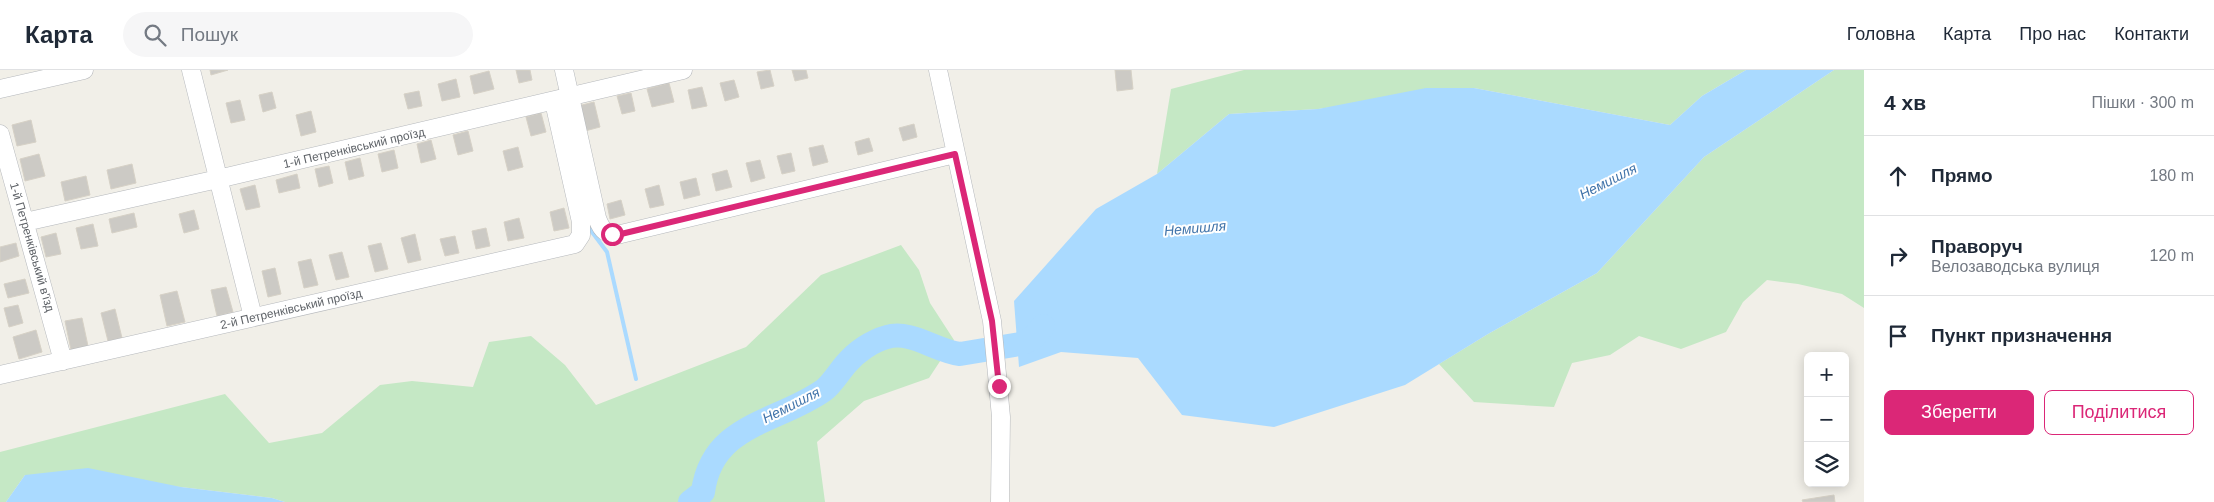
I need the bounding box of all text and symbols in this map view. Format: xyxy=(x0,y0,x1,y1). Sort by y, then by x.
search box xyxy=(123,12,473,57)
text: Карта xyxy=(25,21,93,48)
icon: search xyxy=(141,21,169,49)
text: Пошук xyxy=(181,24,238,45)
text: Головна xyxy=(1847,24,1915,44)
text: Карта xyxy=(1943,24,1991,44)
text: Про нас xyxy=(2019,24,2086,44)
text: Контакти xyxy=(2114,24,2189,44)
text: 4 хв xyxy=(1884,91,1926,114)
text: Пішки · 300 m xyxy=(2091,94,2194,111)
street label: 1-й Петренківський проїзд xyxy=(282,125,426,171)
water label: Немишля xyxy=(1577,160,1640,202)
icon: ahead xyxy=(1884,162,1912,190)
text: Прямо xyxy=(1931,165,1993,186)
text: 180 m xyxy=(2150,167,2194,184)
street label: 1-й Петренківський в’їзд xyxy=(7,181,57,313)
water label: Немишля xyxy=(1163,217,1227,239)
route start xyxy=(601,223,624,246)
text: Праворуч xyxy=(1931,236,2023,257)
icon: right xyxy=(1884,242,1912,270)
text: 120 m xyxy=(2150,247,2194,264)
text: Велозаводська вулиця xyxy=(1931,258,2100,275)
street label: 2-й Петренківський проїзд xyxy=(219,286,363,332)
icon: arrive xyxy=(1884,322,1912,350)
text: Пункт призначення xyxy=(1931,325,2112,346)
map controls xyxy=(1804,352,1849,487)
button: + xyxy=(1804,352,1849,397)
route end xyxy=(988,375,1011,398)
water label: Немишля xyxy=(760,384,823,426)
button: Зберегти xyxy=(1884,390,2034,435)
button: Поділитися xyxy=(2044,390,2194,435)
button: − xyxy=(1804,397,1849,442)
button: layers xyxy=(1804,442,1849,487)

